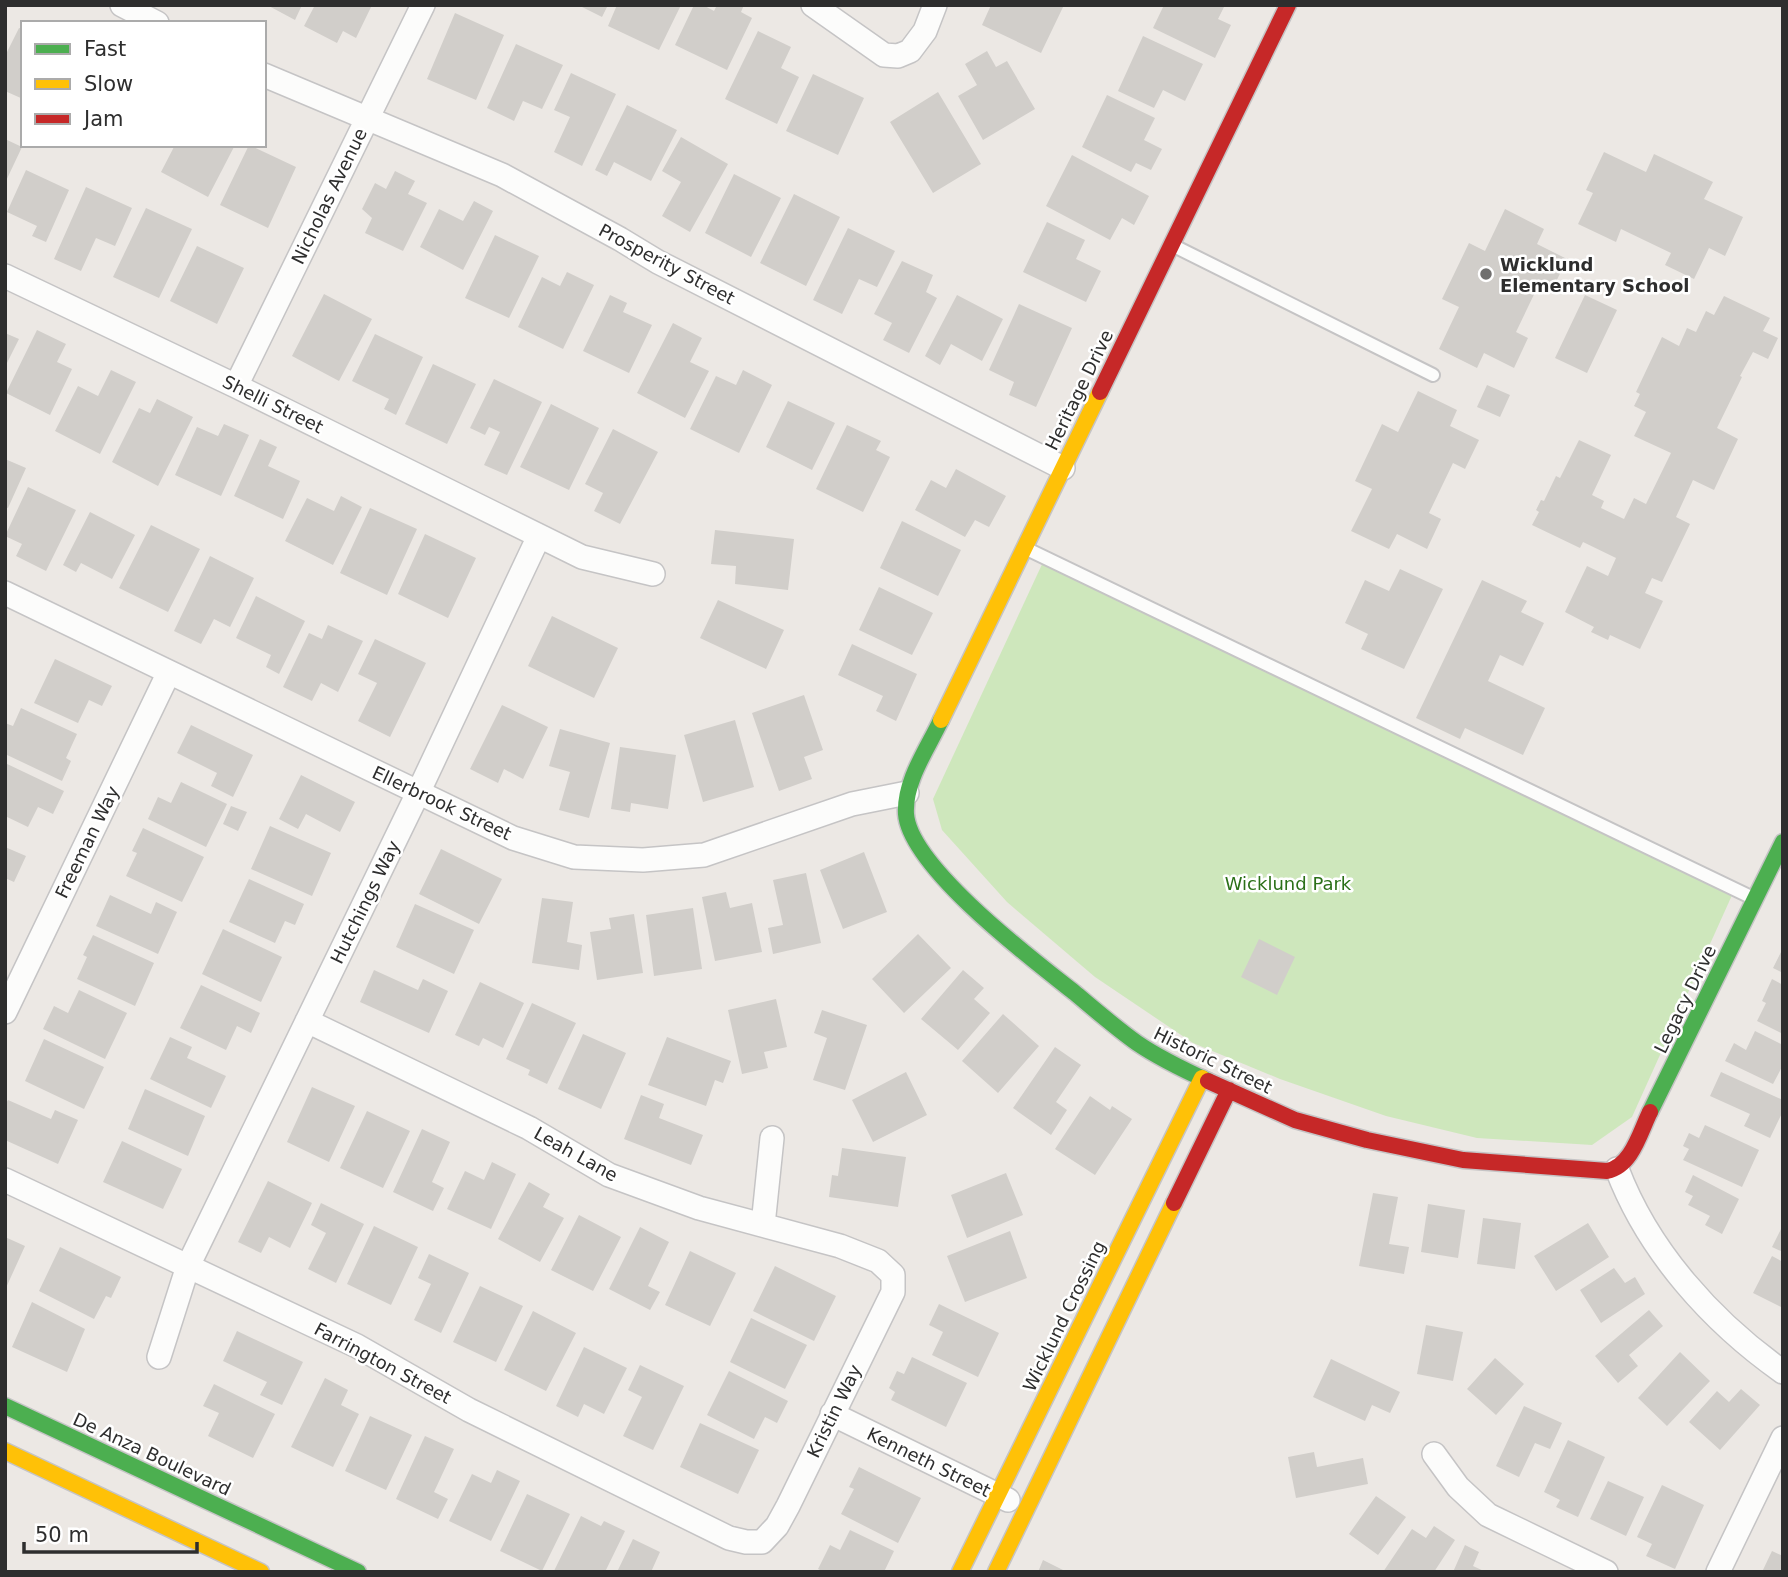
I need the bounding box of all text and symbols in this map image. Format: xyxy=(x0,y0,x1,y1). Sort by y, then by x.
legend xyxy=(21,21,266,147)
text: Fast xyxy=(84,37,126,61)
text: Slow xyxy=(84,72,133,96)
text: Jam xyxy=(82,107,124,131)
street label: Nicholas Avenue xyxy=(287,125,371,267)
street label: Prosperity Street xyxy=(595,219,739,309)
place label: Wicklund Elementary School xyxy=(1500,254,1689,296)
marker: Wicklund Elementary School xyxy=(1478,266,1494,282)
street label: Heritage Drive xyxy=(1041,326,1117,454)
street label: Shelli Street xyxy=(219,371,327,437)
street label: Ellerbrook Street xyxy=(369,762,515,844)
street label: Freeman Way xyxy=(51,782,123,902)
street label: Hutchings Way xyxy=(326,837,404,967)
park label: Wicklund Park xyxy=(1225,873,1352,894)
street label: Legacy Drive xyxy=(1650,942,1720,1056)
street label: Historic Street xyxy=(1151,1022,1275,1098)
street label: Leah Lane xyxy=(530,1122,622,1186)
street label: Wicklund Crossing xyxy=(1018,1237,1110,1395)
street label: Farrington Street xyxy=(311,1318,455,1408)
street label: Kristin Way xyxy=(802,1361,866,1461)
street label: De Anza Boulevard xyxy=(70,1408,234,1500)
street label: Kenneth Street xyxy=(864,1423,994,1501)
scale bar xyxy=(24,1510,198,1554)
text: 50 m xyxy=(35,1523,89,1547)

